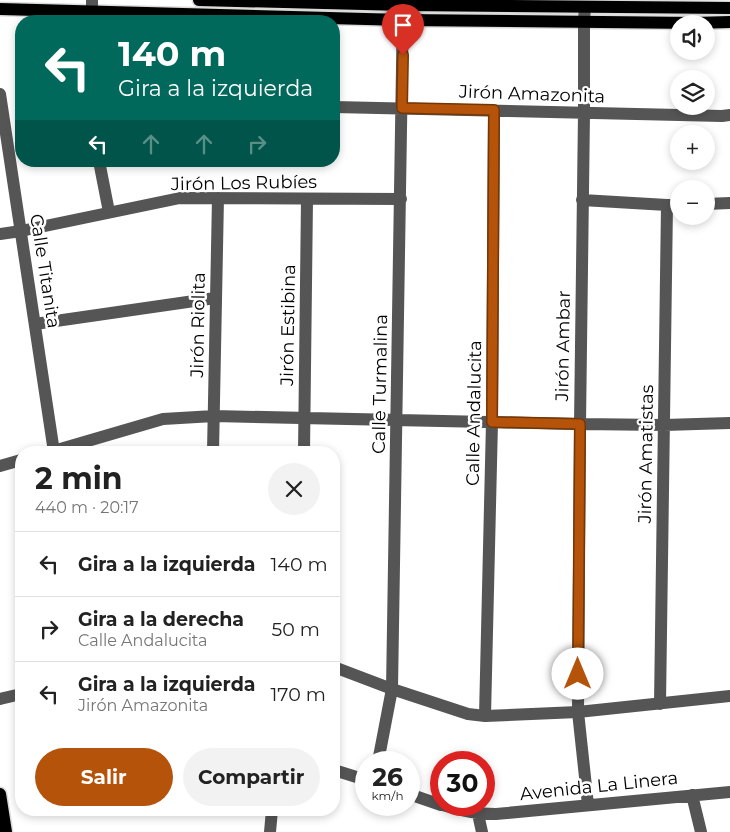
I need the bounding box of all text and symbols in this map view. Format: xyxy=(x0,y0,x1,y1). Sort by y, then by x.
pin xyxy=(382,4,424,55)
icon: arrive xyxy=(389,11,417,39)
map controls xyxy=(670,15,715,225)
button: sound xyxy=(670,15,715,60)
text: 140 m xyxy=(118,32,226,75)
icon: left xyxy=(35,35,100,100)
button: layers xyxy=(670,70,715,115)
text: Gira a la izquierda xyxy=(118,75,313,102)
street label: Jirón Amazonita xyxy=(457,80,606,108)
button: + xyxy=(670,125,715,170)
icon: left xyxy=(84,130,112,158)
icon: ahead xyxy=(137,130,165,158)
icon: ahead xyxy=(190,130,218,158)
icon: right xyxy=(243,130,271,158)
street label: Jirón Los Rubíes xyxy=(170,171,317,195)
button: − xyxy=(670,180,715,225)
street label: Calle Titanita xyxy=(25,212,65,330)
street label: Jirón Estibina xyxy=(276,264,300,387)
street label: Jirón Riolita xyxy=(186,272,210,379)
street label: Jirón Ambar xyxy=(551,290,575,403)
street label: Calle Turmalina xyxy=(368,314,392,454)
street label: Calle Andalucita xyxy=(462,340,486,486)
street label: Jirón Amatistas xyxy=(634,384,658,525)
text: 2 min xyxy=(35,460,122,497)
button: close xyxy=(268,463,320,515)
text: 440 m · 20:17 xyxy=(35,498,139,517)
icon: left xyxy=(35,550,63,578)
text: Gira a la izquierda xyxy=(78,553,256,576)
text: 140 m xyxy=(271,553,328,576)
text: Gira a la derecha xyxy=(78,608,244,631)
icon: right xyxy=(35,615,63,643)
text: 50 m xyxy=(272,618,320,641)
text: Calle Andalucita xyxy=(78,631,207,650)
position arrow xyxy=(551,647,603,699)
text: Gira a la izquierda xyxy=(78,673,256,696)
icon: left xyxy=(35,680,63,708)
text: 170 m xyxy=(271,683,326,706)
text: Jirón Amazonita xyxy=(78,696,208,715)
button: Salir xyxy=(35,748,173,806)
button: Compartir xyxy=(183,748,320,806)
speed limit sign: 30 xyxy=(430,751,495,816)
text: 26 xyxy=(372,762,403,792)
street label: Avenida La Linera xyxy=(519,767,679,805)
text: km/h xyxy=(371,788,404,803)

